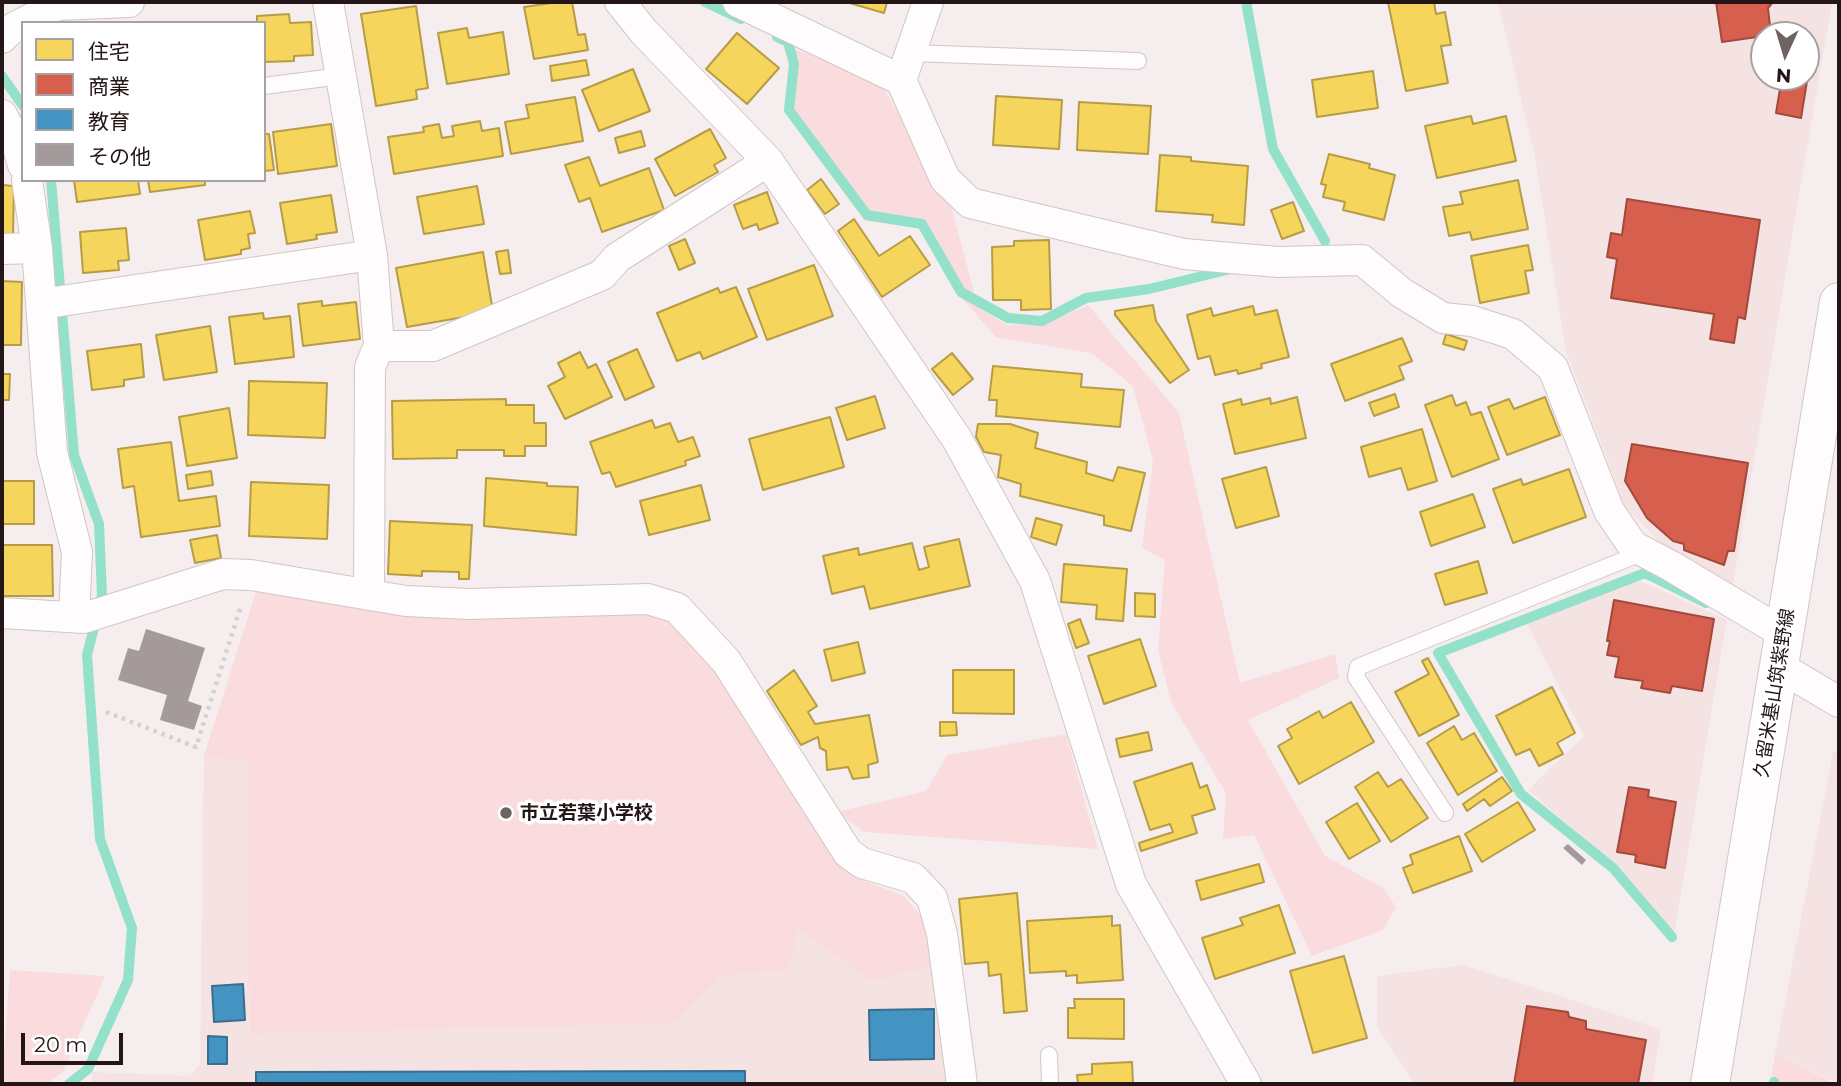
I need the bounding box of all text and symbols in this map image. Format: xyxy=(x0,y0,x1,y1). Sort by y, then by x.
legend xyxy=(21,21,266,182)
north arrow xyxy=(1750,21,1820,91)
text: 住宅 xyxy=(88,39,130,64)
text: N xyxy=(1775,63,1792,87)
text: 商業 xyxy=(88,74,130,99)
text: 教育 xyxy=(88,109,130,134)
text: その他 xyxy=(88,144,151,169)
street label: 久留米基山筑紫野線 xyxy=(1750,607,1800,779)
place label: 市立若葉小学校 xyxy=(520,802,653,824)
marker: 市立若葉小学校 xyxy=(498,805,514,821)
scale bar xyxy=(24,1020,126,1064)
text: 20 m xyxy=(34,1032,88,1057)

